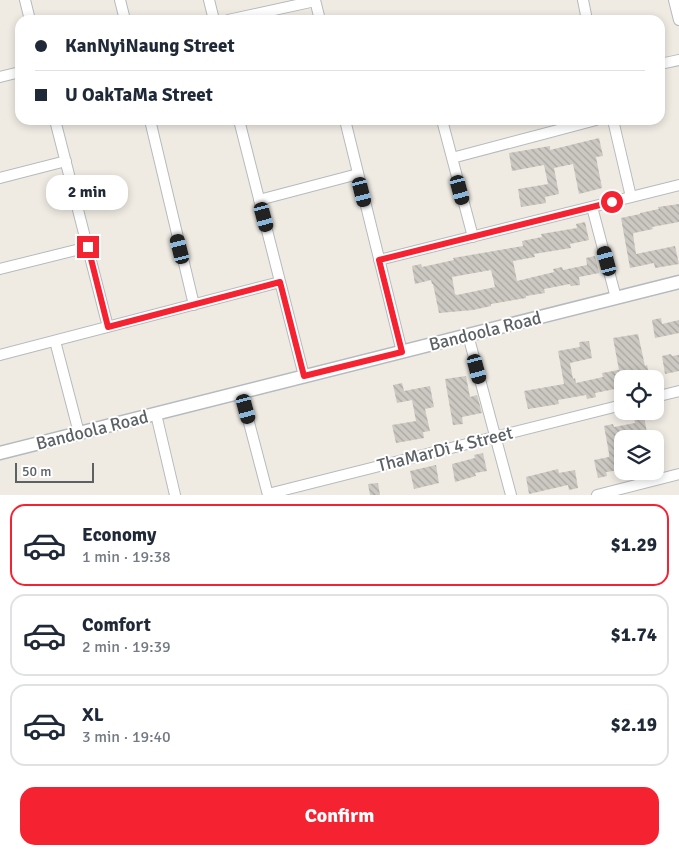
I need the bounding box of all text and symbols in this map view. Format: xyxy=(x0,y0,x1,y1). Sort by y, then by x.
text: KanNyiNaung Street xyxy=(65,34,235,58)
text: U OakTaMa Street xyxy=(65,83,213,107)
callout: 2 min xyxy=(47,174,129,210)
car xyxy=(448,174,471,206)
car xyxy=(351,176,372,208)
text: 2 min xyxy=(68,182,106,202)
route start xyxy=(601,191,623,213)
car xyxy=(252,201,275,233)
car xyxy=(169,233,190,265)
route end xyxy=(77,236,99,258)
car xyxy=(595,245,618,277)
street label: Bandoola Road xyxy=(427,306,543,356)
car xyxy=(465,353,488,385)
map controls xyxy=(614,370,664,480)
button: locate xyxy=(614,370,664,420)
car xyxy=(234,393,257,425)
street label: Bandoola Road xyxy=(34,405,150,455)
street label: ThaMarDi 4 Street xyxy=(375,421,515,477)
button: layers xyxy=(614,430,664,480)
scale bar xyxy=(15,460,94,483)
text: 50 m xyxy=(22,463,51,480)
icon: car xyxy=(22,523,67,568)
text: Economy xyxy=(82,523,156,547)
text: $1.29 xyxy=(611,533,657,557)
text: 1 min · 19:38 xyxy=(82,547,171,567)
icon: car xyxy=(22,613,67,658)
text: Comfort xyxy=(82,613,151,637)
text: $1.74 xyxy=(611,623,657,647)
text: 2 min · 19:39 xyxy=(82,637,171,657)
icon: car xyxy=(22,703,67,748)
text: XL xyxy=(82,703,104,727)
text: $2.19 xyxy=(611,713,657,737)
text: 3 min · 19:40 xyxy=(82,727,171,747)
button: Confirm xyxy=(20,787,659,845)

